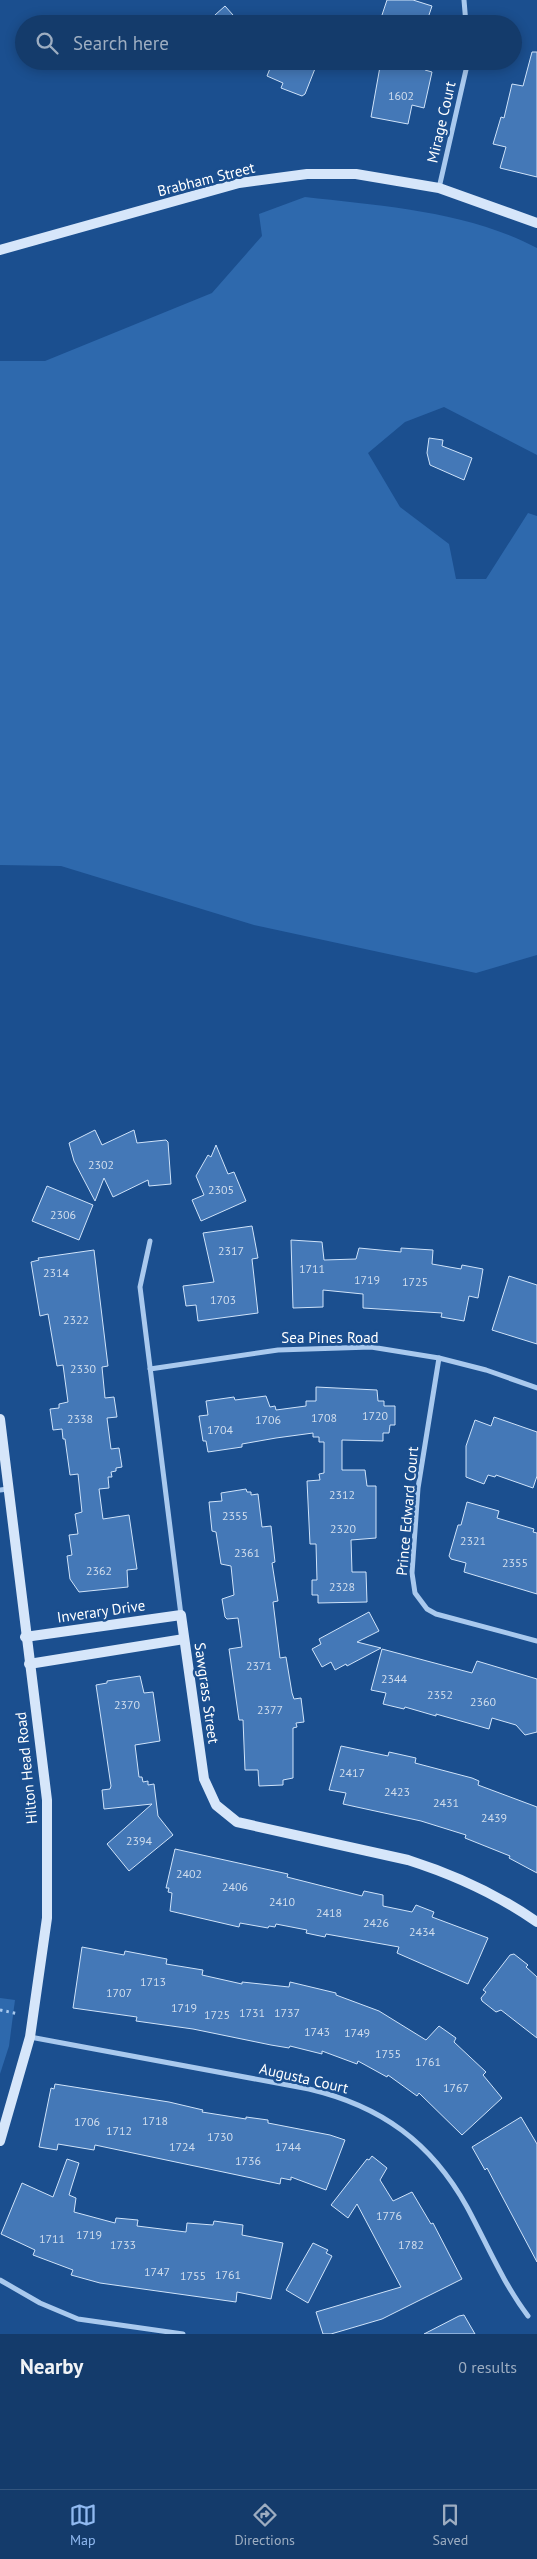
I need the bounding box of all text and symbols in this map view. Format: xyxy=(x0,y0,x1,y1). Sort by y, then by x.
search box xyxy=(15,15,522,70)
icon: search xyxy=(33,29,61,57)
text: Search here xyxy=(73,31,169,55)
street label: Mirage Court xyxy=(422,79,460,165)
house number: 1602 xyxy=(388,88,414,103)
street label: Brabham Street xyxy=(155,158,257,200)
house number: 2302 xyxy=(88,1157,114,1172)
house number: 2305 xyxy=(208,1182,234,1197)
house number: 2306 xyxy=(50,1207,76,1222)
house number: 2317 xyxy=(218,1243,244,1258)
house number: 1711 xyxy=(299,1261,325,1276)
house number: 2314 xyxy=(43,1265,70,1280)
house number: 1719 xyxy=(354,1272,380,1287)
house number: 1725 xyxy=(402,1274,428,1289)
house number: 1703 xyxy=(210,1292,236,1307)
house number: 2322 xyxy=(63,1312,89,1327)
street label: Sea Pines Road xyxy=(281,1328,379,1347)
house number: 2330 xyxy=(70,1361,97,1376)
house number: 1720 xyxy=(362,1408,389,1423)
house number: 1708 xyxy=(311,1410,337,1425)
house number: 2338 xyxy=(67,1411,93,1426)
house number: 1706 xyxy=(255,1412,281,1427)
house number: 1704 xyxy=(207,1422,234,1437)
street label: Prince Edward Court xyxy=(392,1446,422,1576)
house number: 2312 xyxy=(329,1487,355,1502)
house number: 2355 xyxy=(222,1508,248,1523)
house number: 2320 xyxy=(330,1521,357,1536)
house number: 2321 xyxy=(460,1533,486,1548)
house number: 2361 xyxy=(234,1545,260,1560)
house number: 2355 xyxy=(502,1555,528,1570)
house number: 2362 xyxy=(86,1563,112,1578)
house number: 2328 xyxy=(329,1579,355,1594)
street label: Inverary Drive xyxy=(56,1595,146,1627)
street label: Sawgrass Street xyxy=(191,1641,223,1745)
house number: 2371 xyxy=(246,1658,272,1673)
house number: 2344 xyxy=(381,1671,408,1686)
house number: 2352 xyxy=(427,1687,453,1702)
house number: 2360 xyxy=(470,1694,497,1709)
house number: 2370 xyxy=(114,1697,141,1712)
house number: 2377 xyxy=(257,1702,283,1717)
street label: Hilton Head Road xyxy=(11,1711,41,1825)
house number: 2417 xyxy=(339,1765,365,1780)
house number: 2423 xyxy=(384,1784,410,1799)
house number: 2431 xyxy=(433,1795,459,1810)
house number: 2439 xyxy=(481,1810,507,1825)
house number: 2394 xyxy=(126,1833,153,1848)
house number: 2402 xyxy=(176,1866,202,1881)
house number: 2406 xyxy=(222,1879,248,1894)
house number: 2410 xyxy=(269,1894,296,1909)
house number: 2418 xyxy=(316,1905,342,1920)
house number: 2426 xyxy=(363,1915,389,1930)
house number: 2434 xyxy=(409,1924,436,1939)
house number: 1713 xyxy=(140,1974,166,1989)
house number: 1707 xyxy=(106,1985,132,2000)
house number: 1719 xyxy=(171,2000,197,2015)
house number: 1731 xyxy=(239,2005,265,2020)
house number: 1737 xyxy=(274,2005,300,2020)
house number: 1725 xyxy=(204,2007,230,2022)
house number: 1743 xyxy=(304,2024,330,2039)
house number: 1749 xyxy=(344,2025,370,2040)
house number: 1755 xyxy=(375,2046,401,2061)
house number: 1761 xyxy=(415,2054,441,2069)
street label: Augusta Court xyxy=(258,2059,350,2097)
house number: 1767 xyxy=(443,2080,469,2095)
house number: 1718 xyxy=(142,2113,168,2128)
house number: 1706 xyxy=(74,2114,100,2129)
house number: 1712 xyxy=(106,2123,132,2138)
house number: 1730 xyxy=(207,2129,234,2144)
house number: 1724 xyxy=(169,2139,196,2154)
house number: 1744 xyxy=(275,2139,302,2154)
house number: 1736 xyxy=(235,2153,261,2168)
house number: 1776 xyxy=(376,2208,402,2223)
house number: 1719 xyxy=(76,2227,102,2242)
house number: 1711 xyxy=(39,2231,65,2246)
house number: 1733 xyxy=(110,2237,136,2252)
house number: 1782 xyxy=(398,2237,424,2252)
house number: 1747 xyxy=(144,2264,170,2279)
house number: 1761 xyxy=(215,2267,241,2282)
house number: 1755 xyxy=(180,2268,206,2283)
text: Nearby xyxy=(20,2353,83,2380)
text: 0 results xyxy=(458,2357,517,2377)
tab: Map xyxy=(69,2501,97,2549)
tab: Directions xyxy=(234,2501,295,2549)
tab: Saved xyxy=(433,2501,468,2549)

